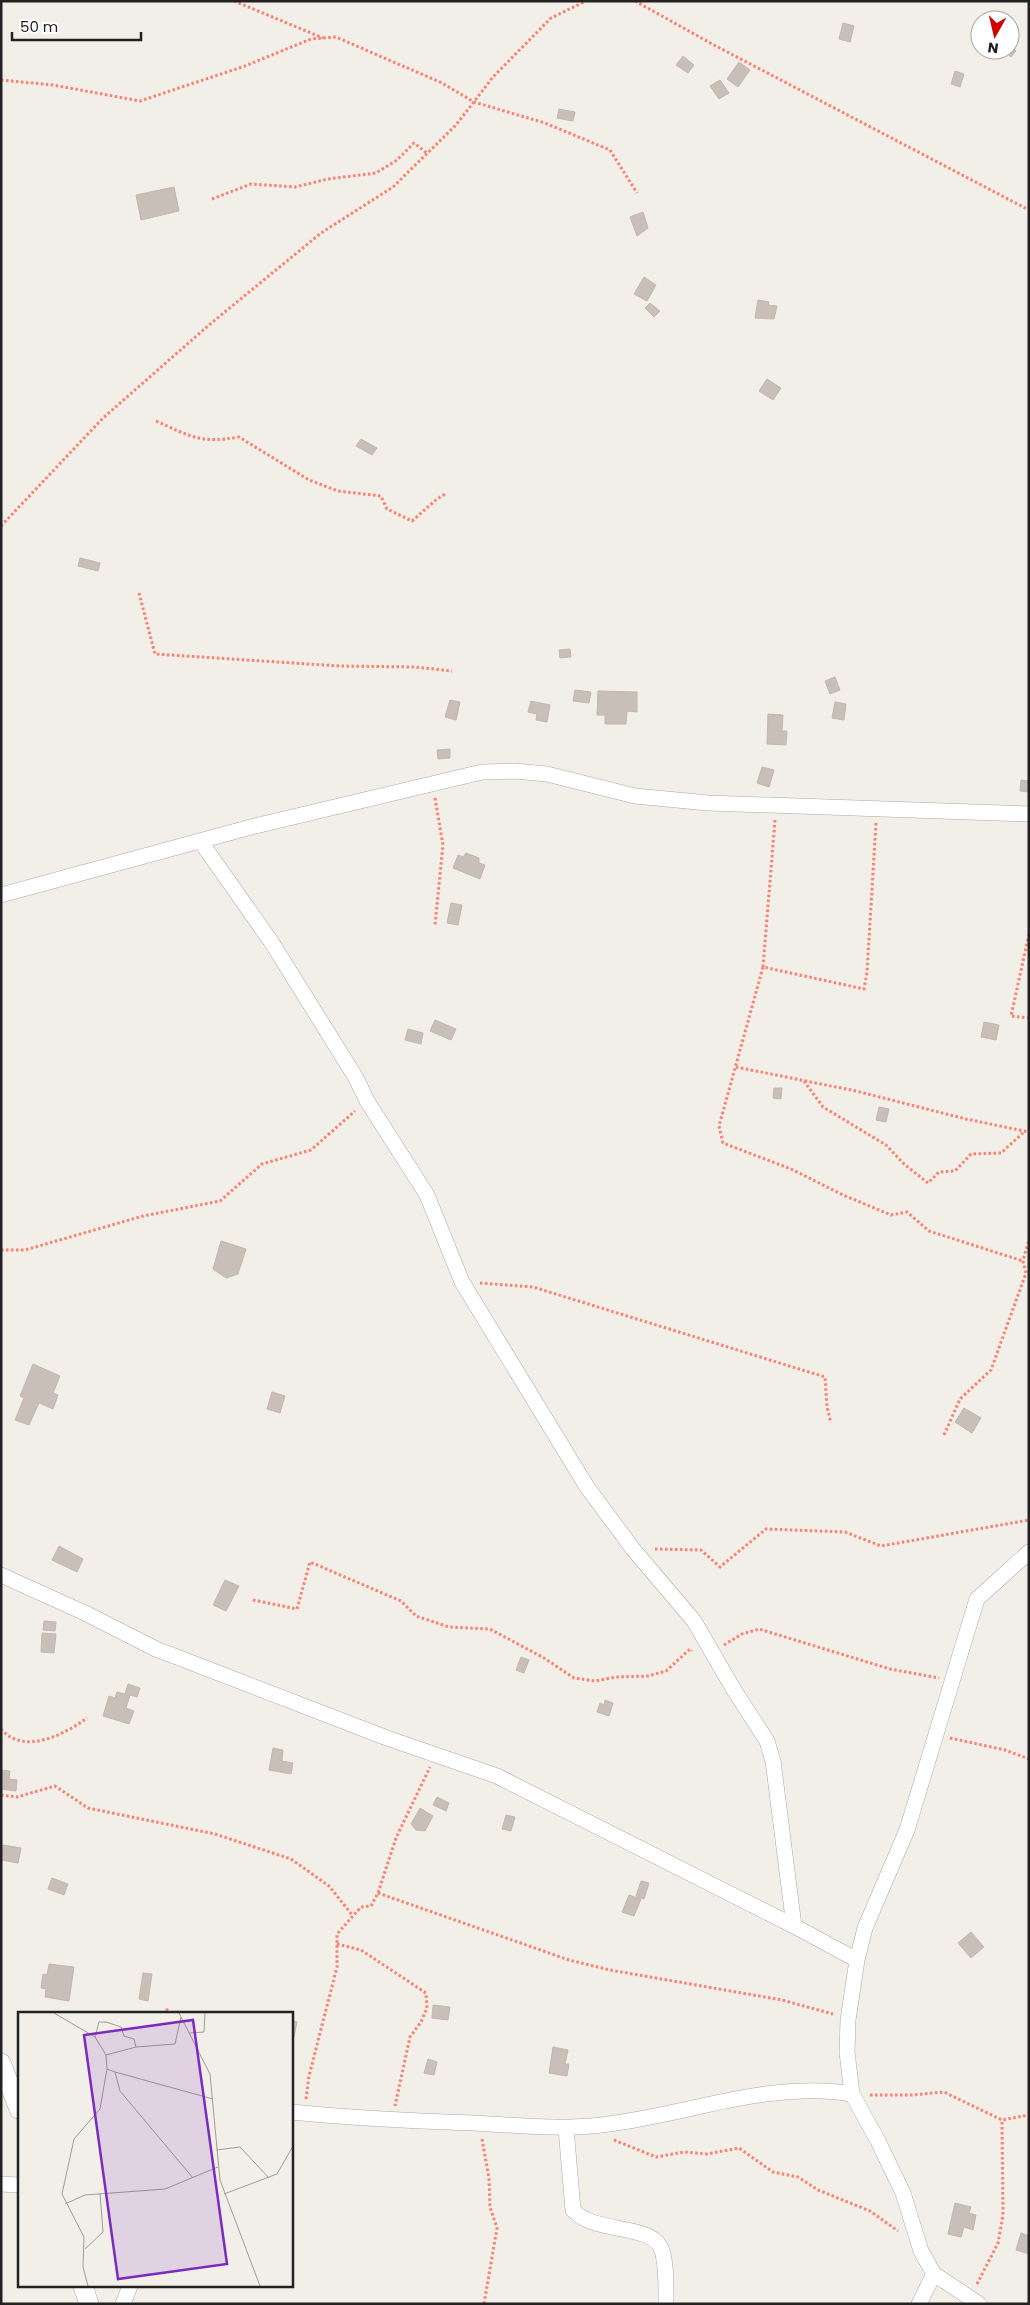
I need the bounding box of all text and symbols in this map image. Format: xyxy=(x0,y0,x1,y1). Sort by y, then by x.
scale bar xyxy=(12,10,141,42)
north arrow xyxy=(970,10,1020,60)
text: 50 m xyxy=(20,16,58,37)
text: N xyxy=(987,37,1000,59)
inset map xyxy=(18,2012,292,2288)

